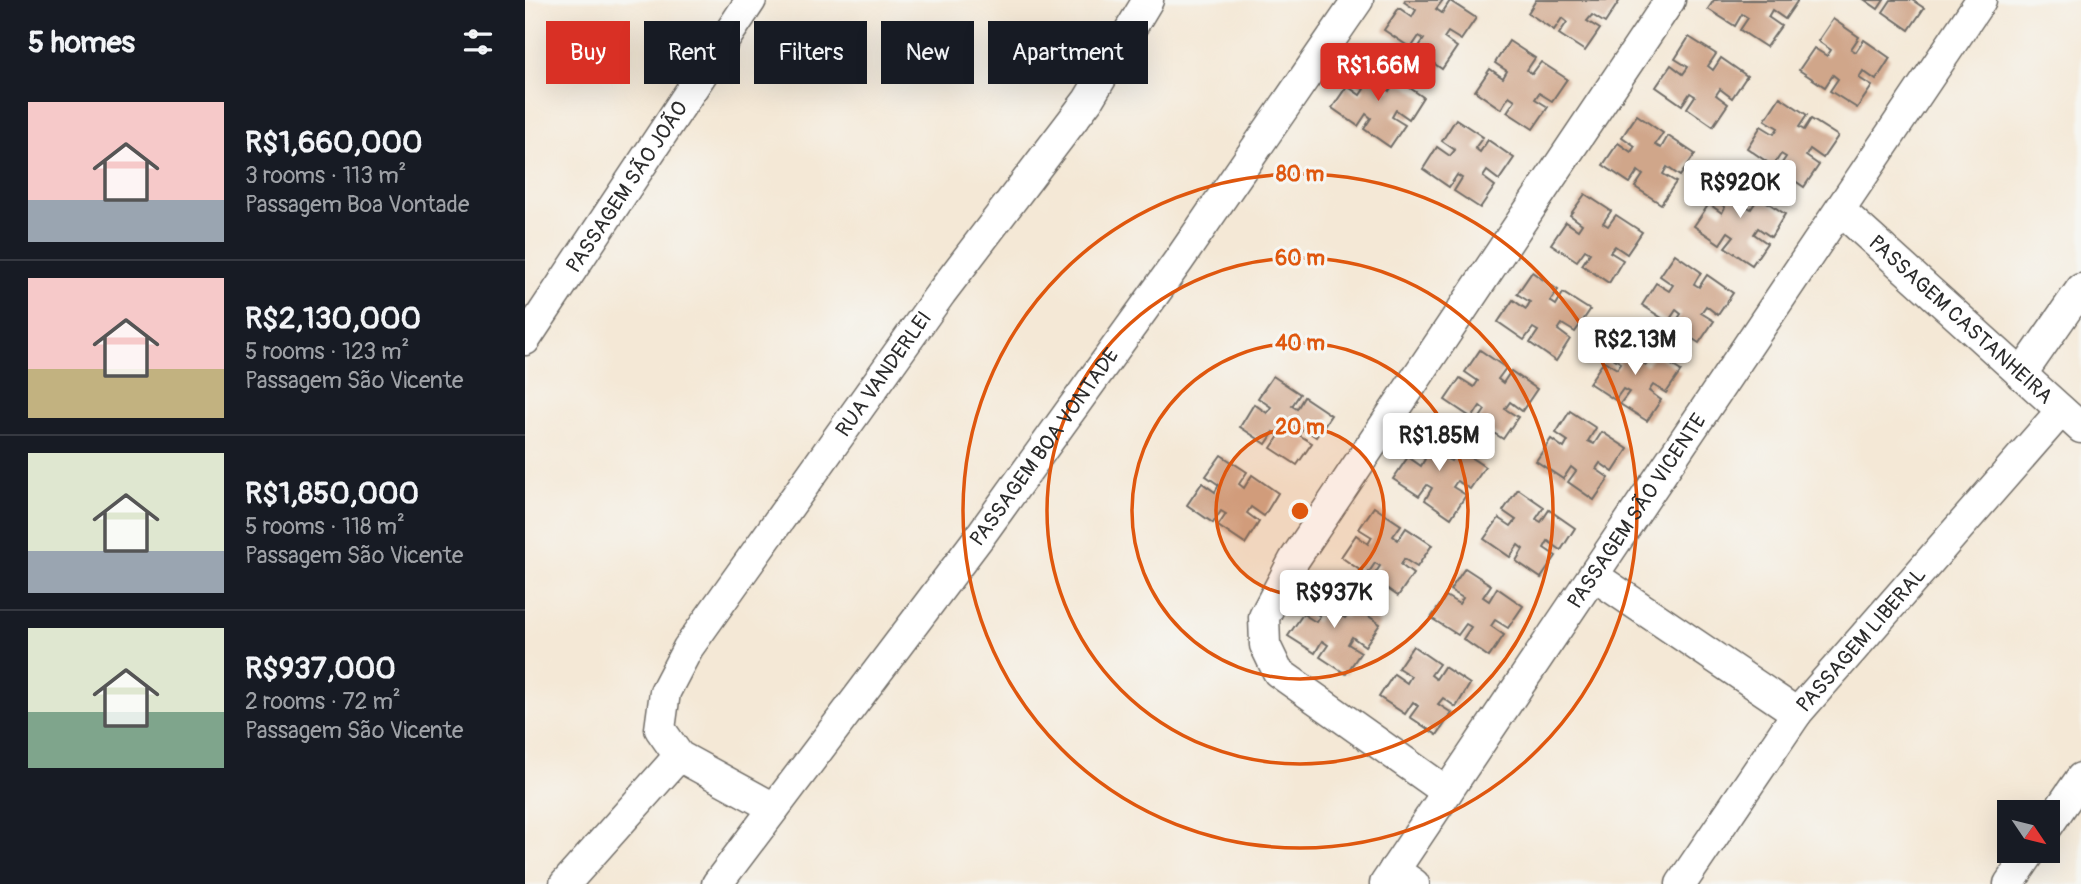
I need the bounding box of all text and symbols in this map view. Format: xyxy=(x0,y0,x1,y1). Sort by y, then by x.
chip: Buy xyxy=(546,21,630,84)
chip: Rent xyxy=(644,21,740,84)
chip: Filters xyxy=(754,21,867,84)
chip: New xyxy=(881,21,974,84)
chip: Apartment xyxy=(988,21,1148,84)
icon: filters xyxy=(459,23,497,61)
text: 5 homes xyxy=(28,24,135,61)
pin: R$1.66M xyxy=(1313,43,1443,103)
text: R$1.66M xyxy=(1336,51,1420,80)
street label: PASSAGEM SÃO JOÃO xyxy=(560,96,694,278)
text: R$1,660,000 xyxy=(245,124,422,161)
icon: home xyxy=(84,130,168,214)
pin: R$920K xyxy=(1683,160,1797,220)
text: 3 rooms · 113 m² xyxy=(245,161,406,190)
text: 80 m xyxy=(1276,161,1324,188)
text: R$920K xyxy=(1700,168,1780,197)
text: Passagem Boa Vontade xyxy=(245,190,469,219)
street label: PASSAGEM CASTANHEIRA xyxy=(1863,229,2059,410)
text: 60 m xyxy=(1275,245,1325,272)
text: R$2,130,000 xyxy=(245,300,421,337)
icon: home xyxy=(84,306,168,390)
street label: RUA VANDERLEI xyxy=(829,306,937,442)
pin: R$2.13M xyxy=(1570,318,1700,377)
text: R$2.13M xyxy=(1594,325,1676,354)
text: 40 m xyxy=(1275,330,1325,357)
text: 5 rooms · 123 m² xyxy=(245,337,409,366)
street label: PASSAGEM BOA VONTADE xyxy=(964,342,1125,551)
text: Passagem São Vicente xyxy=(245,366,463,395)
street label: PASSAGEM SÃO VICENTE xyxy=(1561,408,1712,614)
text: 20 m xyxy=(1275,414,1325,441)
pin: R$1.85M xyxy=(1374,414,1504,473)
text: R$1.85M xyxy=(1399,421,1479,450)
text: R$1,850,000 xyxy=(245,475,419,512)
icon: home xyxy=(84,481,168,565)
centre of rings xyxy=(1288,499,1312,523)
text: 5 rooms · 118 m² xyxy=(245,512,405,541)
text: Passagem São Vicente xyxy=(245,541,463,570)
street label: PASSAGEM LIBERAL xyxy=(1790,562,1932,718)
pin: R$937K xyxy=(1277,570,1391,630)
text: R$937K xyxy=(1296,578,1372,607)
text: R$937,000 xyxy=(245,650,396,687)
icon: home xyxy=(84,656,168,740)
text: 2 rooms · 72 m² xyxy=(245,687,401,716)
text: Passagem São Vicente xyxy=(245,716,463,745)
north arrow xyxy=(1997,800,2060,863)
map controls xyxy=(1997,800,2060,863)

